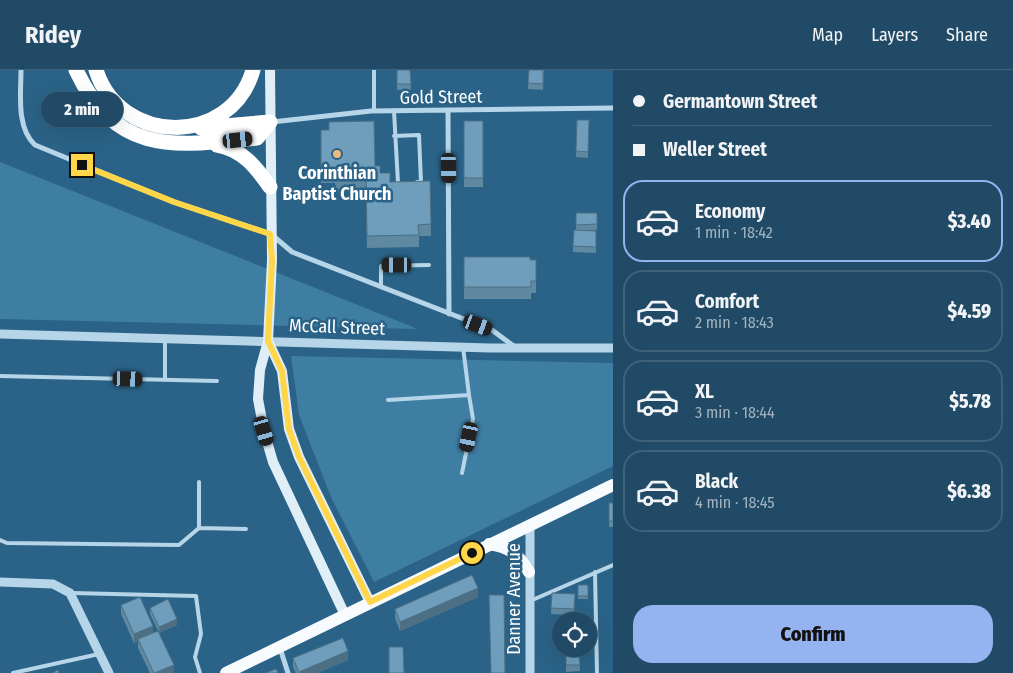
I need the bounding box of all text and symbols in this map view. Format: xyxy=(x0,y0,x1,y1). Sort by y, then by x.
text: Ridey xyxy=(25,21,81,49)
text: Map xyxy=(812,24,843,46)
text: Layers xyxy=(871,24,918,46)
text: Share xyxy=(946,24,988,46)
street label: Gold Street xyxy=(400,85,483,109)
text: Germantown Street xyxy=(663,90,817,113)
callout: 2 min xyxy=(41,92,123,128)
text: 2 min xyxy=(64,100,100,119)
car xyxy=(222,131,253,149)
text: Weller Street xyxy=(663,138,767,161)
marker: Corinthian Baptist Church xyxy=(331,148,343,160)
car xyxy=(441,153,456,183)
route end xyxy=(71,154,93,176)
place label: Corinthian Baptist Church xyxy=(282,162,392,205)
icon: car xyxy=(635,199,680,244)
text: Economy xyxy=(695,200,765,223)
text: $3.40 xyxy=(948,210,991,233)
text: 1 min · 18:42 xyxy=(695,223,773,242)
car xyxy=(382,258,412,273)
icon: car xyxy=(635,289,680,334)
text: Comfort xyxy=(695,290,759,313)
text: $4.59 xyxy=(948,300,991,323)
car xyxy=(461,313,494,337)
text: 2 min · 18:43 xyxy=(695,313,774,332)
street label: McCall Street xyxy=(289,314,386,340)
car xyxy=(112,371,143,387)
icon: car xyxy=(635,379,680,424)
text: XL xyxy=(695,380,714,403)
text: $5.78 xyxy=(949,390,991,413)
text: 3 min · 18:44 xyxy=(695,403,775,422)
car xyxy=(252,414,275,448)
car xyxy=(458,421,479,453)
icon: car xyxy=(635,469,680,514)
text: Black xyxy=(695,470,738,493)
text: $6.38 xyxy=(947,480,991,503)
text: 4 min · 18:45 xyxy=(695,493,775,512)
route start xyxy=(461,542,483,564)
street label: Danner Avenue xyxy=(503,543,525,655)
button: Confirm xyxy=(633,605,993,663)
map controls xyxy=(552,612,597,657)
button: locate xyxy=(552,612,597,657)

